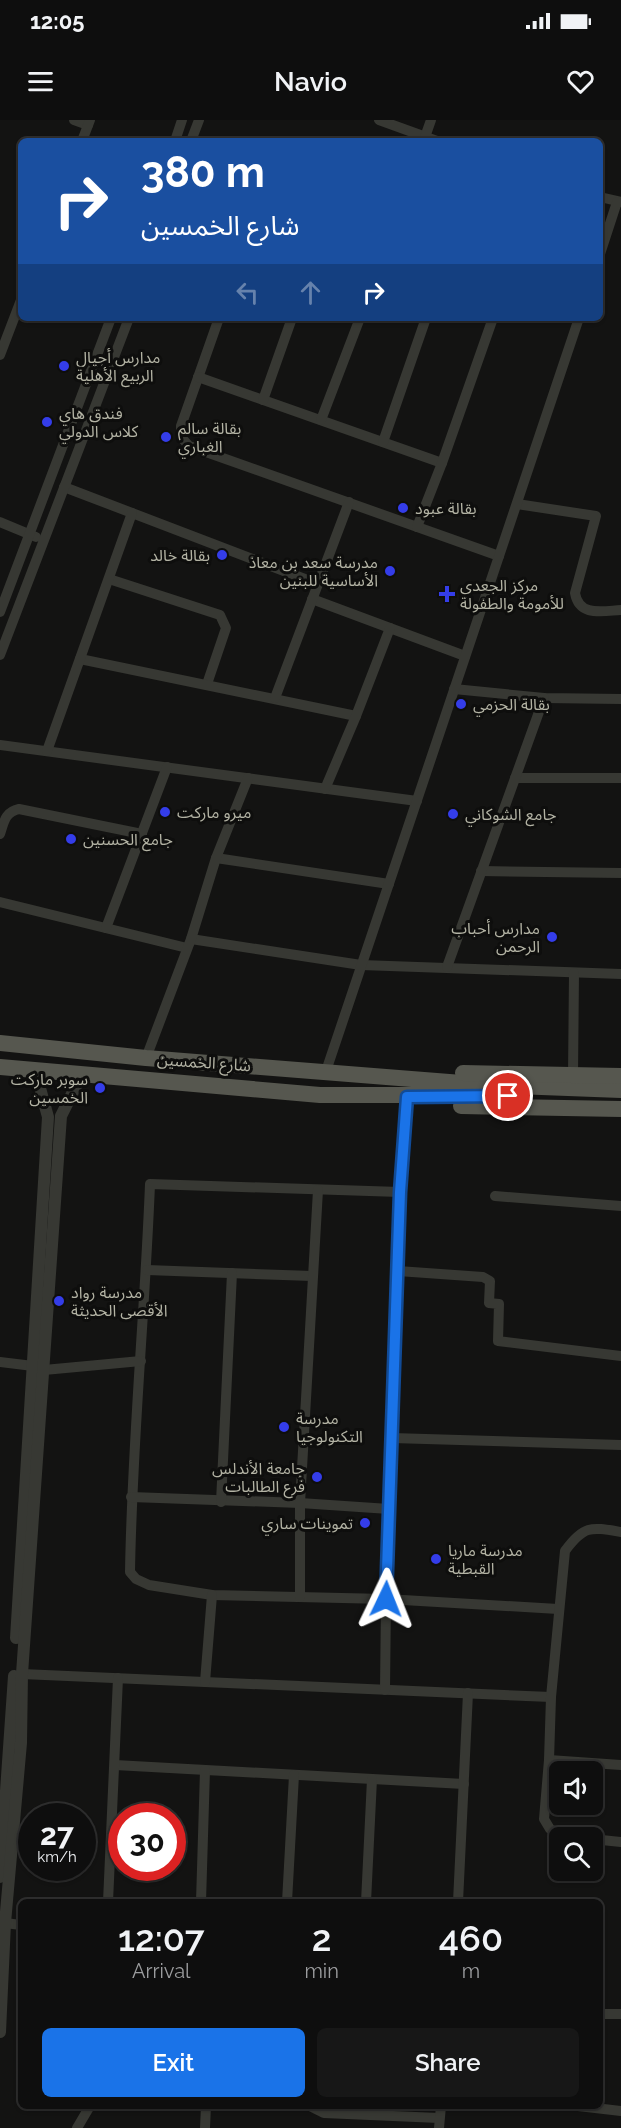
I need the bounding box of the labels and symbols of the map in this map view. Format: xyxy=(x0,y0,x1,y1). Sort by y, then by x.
place label: مدارس أجيال الربيع الأهلية xyxy=(76,348,160,388)
marker: مدارس أجيال الربيع الأهلية xyxy=(57,359,71,373)
place label: فندق هاي كلاس الدولي xyxy=(59,404,139,444)
marker: فندق هاي كلاس الدولي xyxy=(40,415,54,429)
place label: بقالة سالم الغباري xyxy=(178,419,241,459)
marker: بقالة سالم الغباري xyxy=(159,430,173,444)
place label: بقالة عبود xyxy=(415,499,477,518)
marker: بقالة عبود xyxy=(396,501,410,515)
place label: بقالة خالد xyxy=(150,546,210,565)
marker: بقالة خالد xyxy=(215,548,229,562)
place label: مدرسة سعد بن معاذ الأساسية للبنين xyxy=(249,553,378,590)
marker: مدرسة سعد بن معاذ الأساسية للبنين xyxy=(383,564,397,578)
place label: مركز الجعدي للأمومة والطفولة xyxy=(460,576,564,613)
marker: مركز الجعدي للأمومة والطفولة xyxy=(438,585,456,603)
place label: بقالة الحزمي xyxy=(473,695,550,717)
marker: بقالة الحزمي xyxy=(454,697,468,711)
place label: ميرو ماركت xyxy=(177,803,251,822)
marker: ميرو ماركت xyxy=(158,805,172,819)
place label: جامع الشوكاني xyxy=(465,805,557,827)
marker: جامع الشوكاني xyxy=(446,807,460,821)
place label: جامع الحسنين xyxy=(83,830,173,852)
marker: جامع الحسنين xyxy=(64,832,78,846)
place label: مدارس أحباب الرحمن xyxy=(451,919,540,956)
marker: مدارس أحباب الرحمن xyxy=(545,930,559,944)
street label: شارع الخمسين xyxy=(156,1050,251,1078)
place label: سوبر ماركت الخمسين xyxy=(11,1070,88,1107)
pin xyxy=(482,1070,533,1121)
marker: سوبر ماركت الخمسين xyxy=(93,1081,107,1095)
place label: مدرسة رواد الأقصى الحديثة xyxy=(71,1283,168,1320)
marker: مدرسة رواد الأقصى الحديثة xyxy=(52,1294,66,1308)
place label: مدرسة التكنولوجيا xyxy=(296,1409,363,1446)
marker: مدرسة التكنولوجيا xyxy=(277,1420,291,1434)
place label: جامعة الأندلس فرع الطالبات xyxy=(212,1459,305,1499)
marker: جامعة الأندلس فرع الطالبات xyxy=(310,1470,324,1484)
place label: تموينات ساري xyxy=(261,1514,353,1536)
marker: تموينات ساري xyxy=(358,1516,372,1530)
place label: مدرسة ماريا القبطية xyxy=(448,1541,523,1578)
marker: مدرسة ماريا القبطية xyxy=(429,1552,443,1566)
position arrow xyxy=(354,1567,418,1631)
speed limit sign: 30 xyxy=(108,1803,186,1881)

